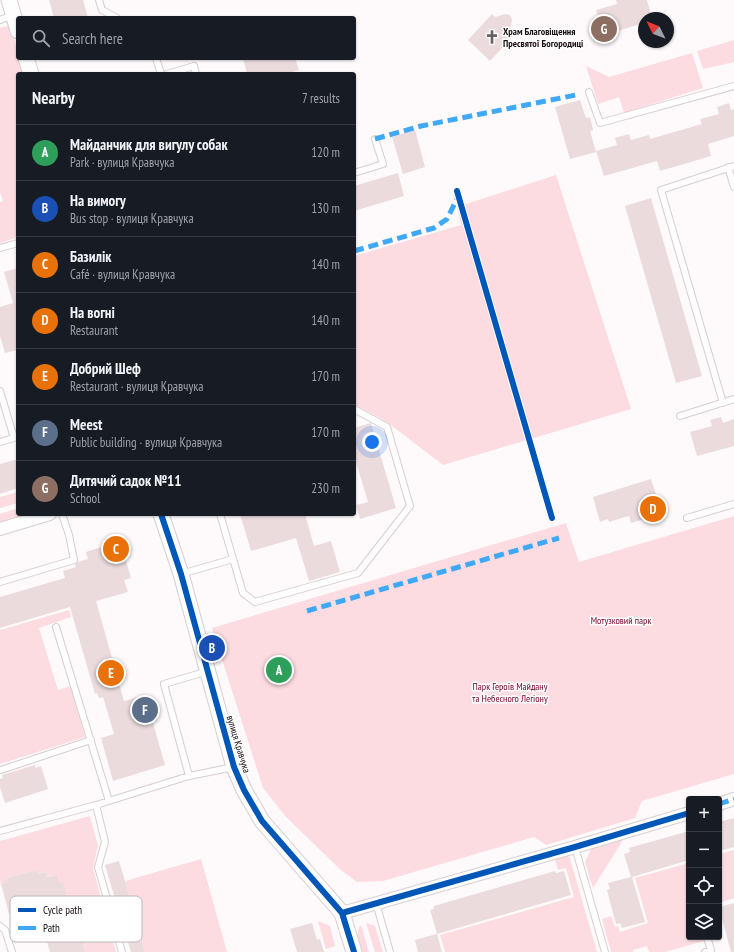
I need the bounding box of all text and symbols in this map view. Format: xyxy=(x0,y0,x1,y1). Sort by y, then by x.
north arrow xyxy=(638,12,674,48)
pin: G xyxy=(591,14,617,44)
search box xyxy=(16,16,356,60)
place label: Храм Благовіщення Пресвятої Богородиці xyxy=(503,25,583,50)
icon: search xyxy=(30,27,52,49)
text: Search here xyxy=(62,29,123,48)
church icon: Храм Благовіщення Пресвятої Богородиці xyxy=(484,29,500,45)
text: Nearby xyxy=(32,87,75,109)
text: 7 results xyxy=(302,90,340,107)
text: Майданчик для вигулу собак xyxy=(70,135,228,154)
text: A xyxy=(42,144,48,161)
text: 120 m xyxy=(311,144,340,161)
text: Park · вулиця Кравчука xyxy=(70,154,175,171)
text: На вимогу xyxy=(70,191,126,210)
text: B xyxy=(42,200,48,217)
text: 130 m xyxy=(311,200,340,217)
text: Bus stop · вулиця Кравчука xyxy=(70,210,194,227)
text: Базилік xyxy=(70,247,111,266)
text: C xyxy=(42,256,48,273)
text: 140 m xyxy=(311,256,340,273)
text: Café · вулиця Кравчука xyxy=(70,266,175,283)
text: На вогні xyxy=(70,303,115,322)
text: D xyxy=(42,312,48,329)
text: 140 m xyxy=(311,312,340,329)
text: Restaurant xyxy=(70,322,118,339)
text: Добрий Шеф xyxy=(70,359,141,378)
text: E xyxy=(42,368,48,385)
text: 170 m xyxy=(311,368,340,385)
text: Restaurant · вулиця Кравчука xyxy=(70,378,204,395)
text: Meest xyxy=(70,415,102,434)
text: F xyxy=(42,424,48,441)
text: 170 m xyxy=(311,424,340,441)
your location xyxy=(362,432,382,452)
text: Public building · вулиця Кравчука xyxy=(70,434,222,451)
text: Дитячий садок №11 xyxy=(70,471,181,490)
text: G xyxy=(42,480,48,497)
text: 230 m xyxy=(311,480,340,497)
text: School xyxy=(70,490,100,507)
pin: D xyxy=(640,494,666,524)
pin: C xyxy=(103,534,129,564)
park label: Мотузковий парк xyxy=(591,614,651,627)
pin: B xyxy=(199,633,225,663)
pin: A xyxy=(266,655,292,685)
pin: E xyxy=(98,658,124,688)
park label: Парк Героїв Майдану та Небесного Легіону xyxy=(472,680,548,705)
pin: F xyxy=(132,695,158,725)
street label: вулиця Кравчука xyxy=(224,714,253,774)
map controls xyxy=(686,796,722,940)
button: + xyxy=(686,796,722,832)
button: − xyxy=(686,832,722,868)
button: locate xyxy=(686,868,722,904)
legend xyxy=(10,896,142,942)
text: Cycle path xyxy=(43,903,82,917)
button: layers xyxy=(686,904,722,940)
text: Path xyxy=(43,921,60,935)

